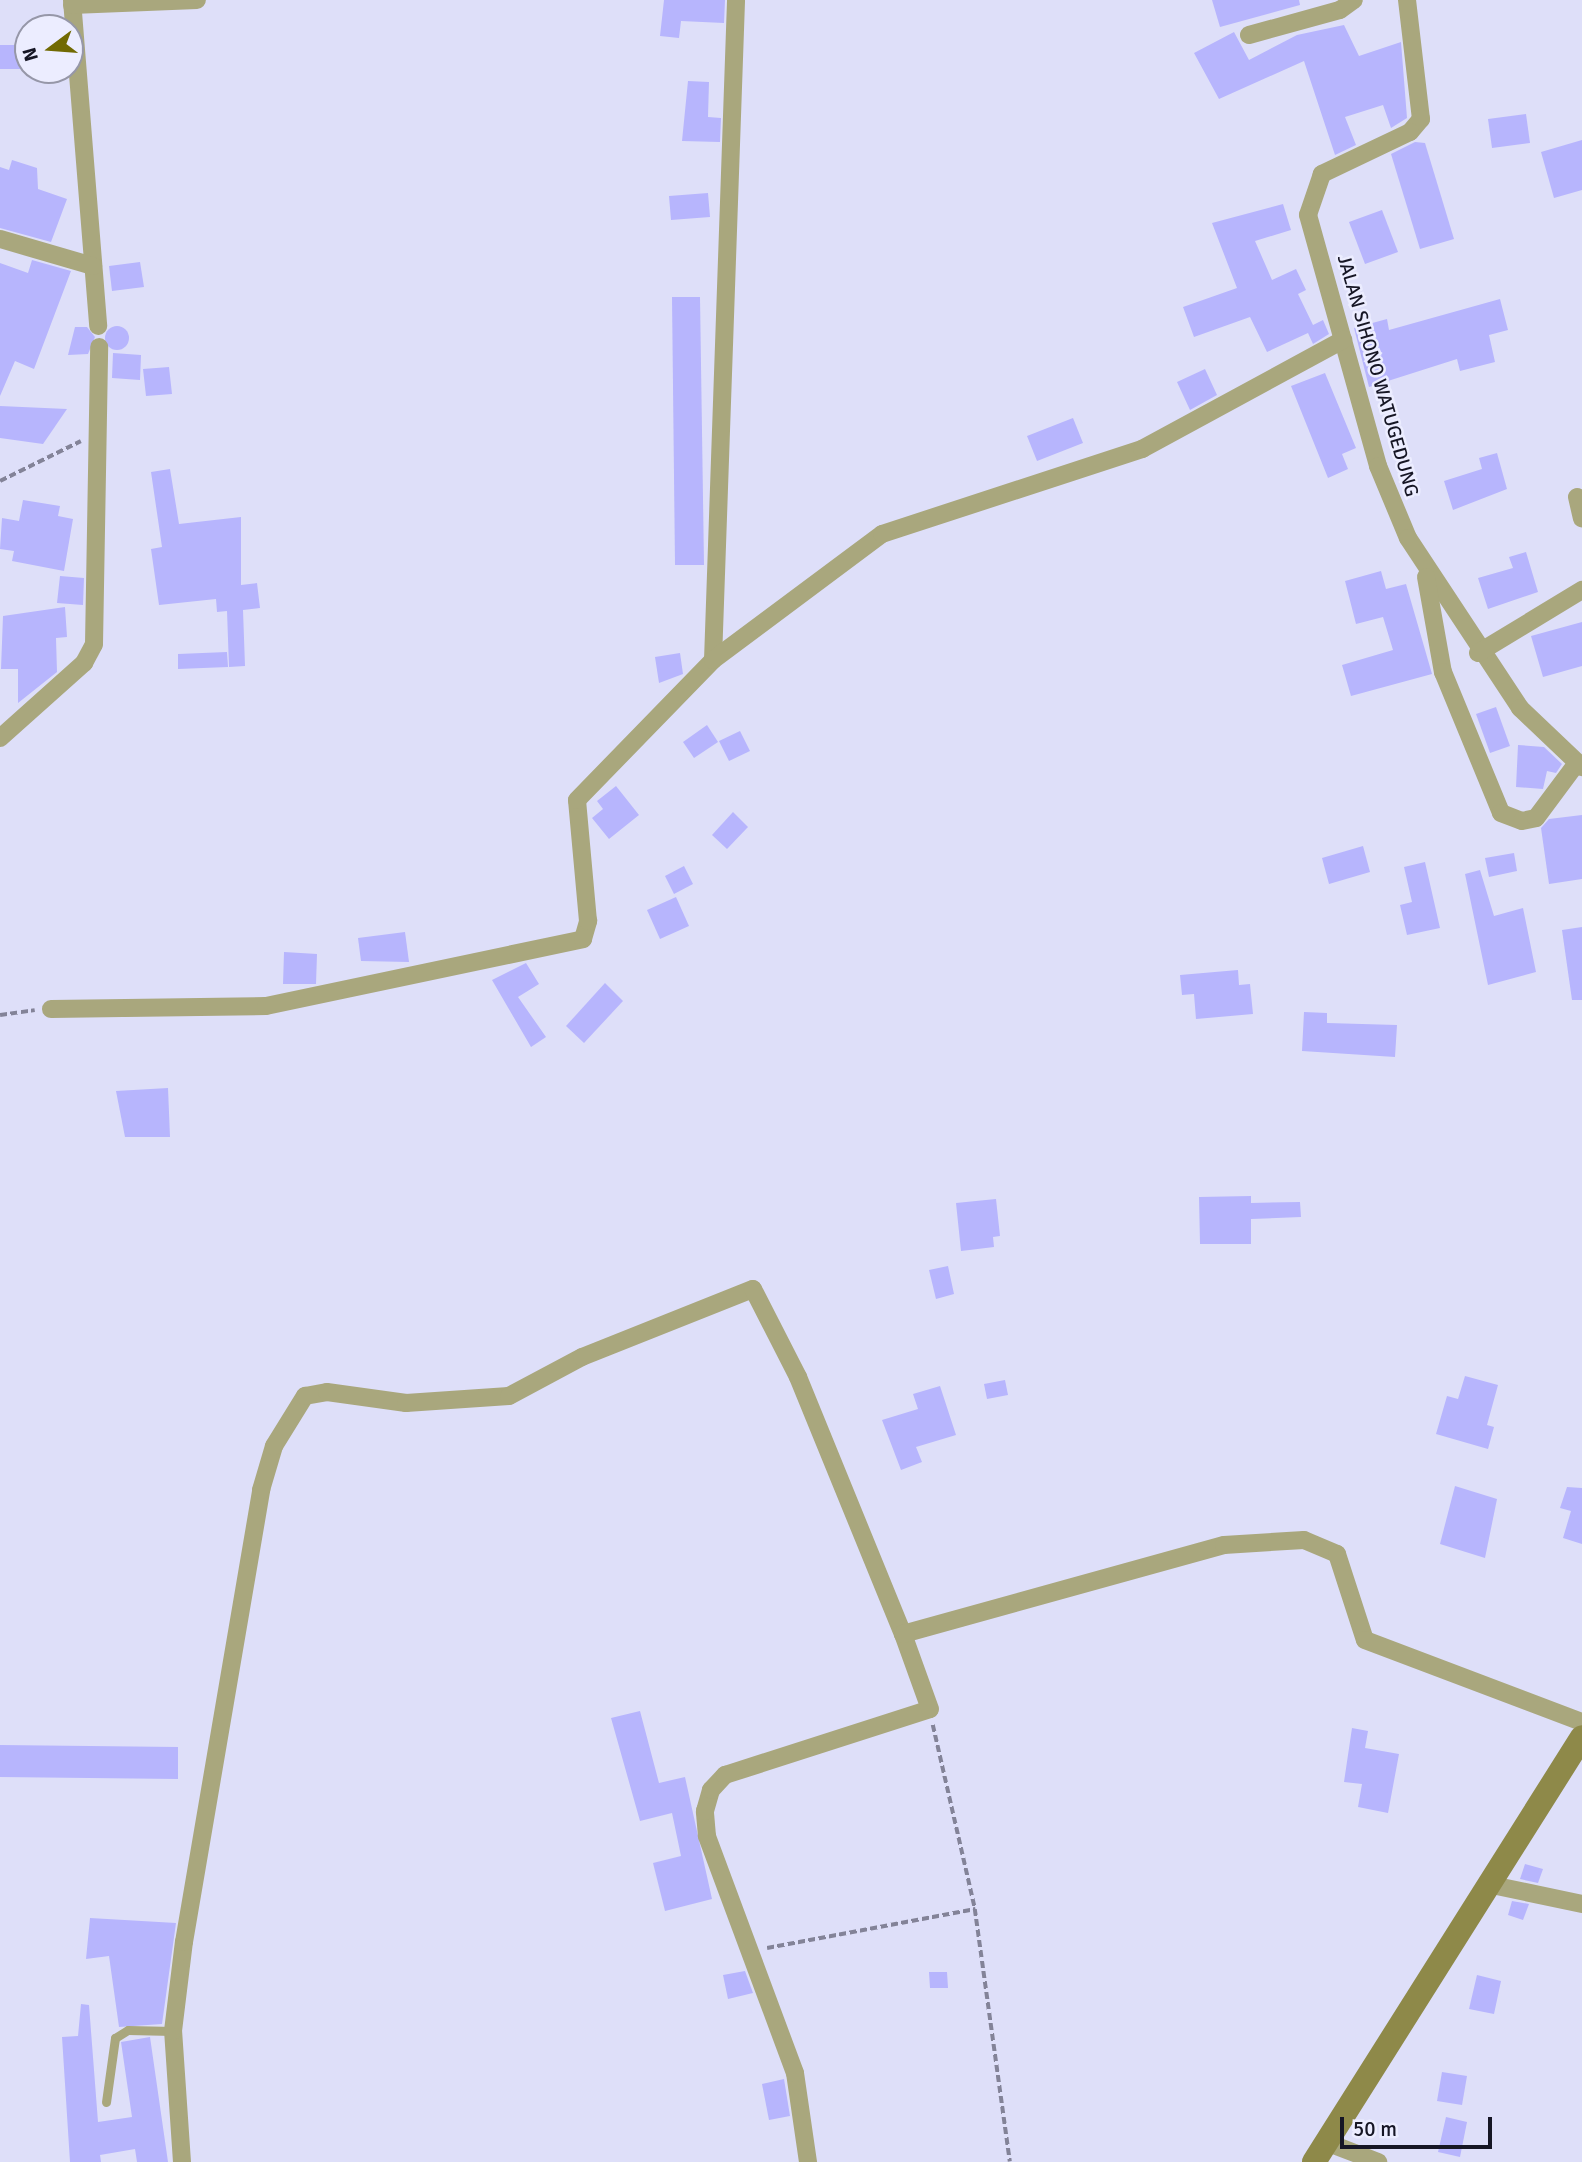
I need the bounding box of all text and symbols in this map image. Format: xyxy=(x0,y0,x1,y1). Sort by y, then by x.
north arrow xyxy=(14,14,84,84)
text: N xyxy=(17,45,44,64)
street label: JALAN SIHONO WATUGEDUNG xyxy=(1332,253,1422,499)
scale bar xyxy=(1344,2102,1496,2146)
text: 50 m xyxy=(1353,2116,1397,2142)

